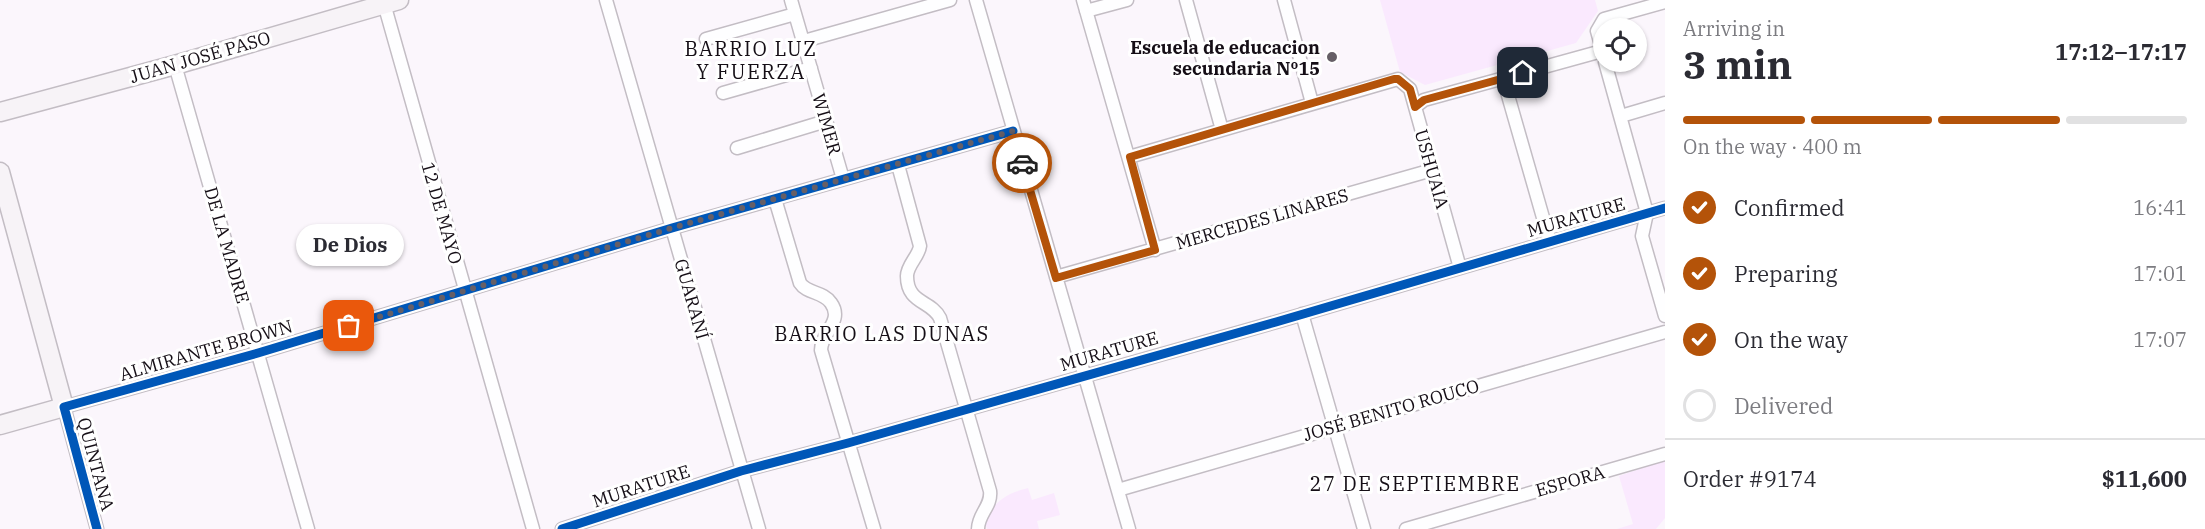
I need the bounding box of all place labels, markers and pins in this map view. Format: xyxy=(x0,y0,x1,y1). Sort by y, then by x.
place label: Escuela de educacion secundaria Nº15 xyxy=(1130,36,1320,80)
pin xyxy=(1497,47,1548,98)
marker: Escuela de educacion secundaria Nº15 xyxy=(1325,50,1339,64)
callout: De Dios xyxy=(295,224,403,266)
pin xyxy=(323,300,374,351)

